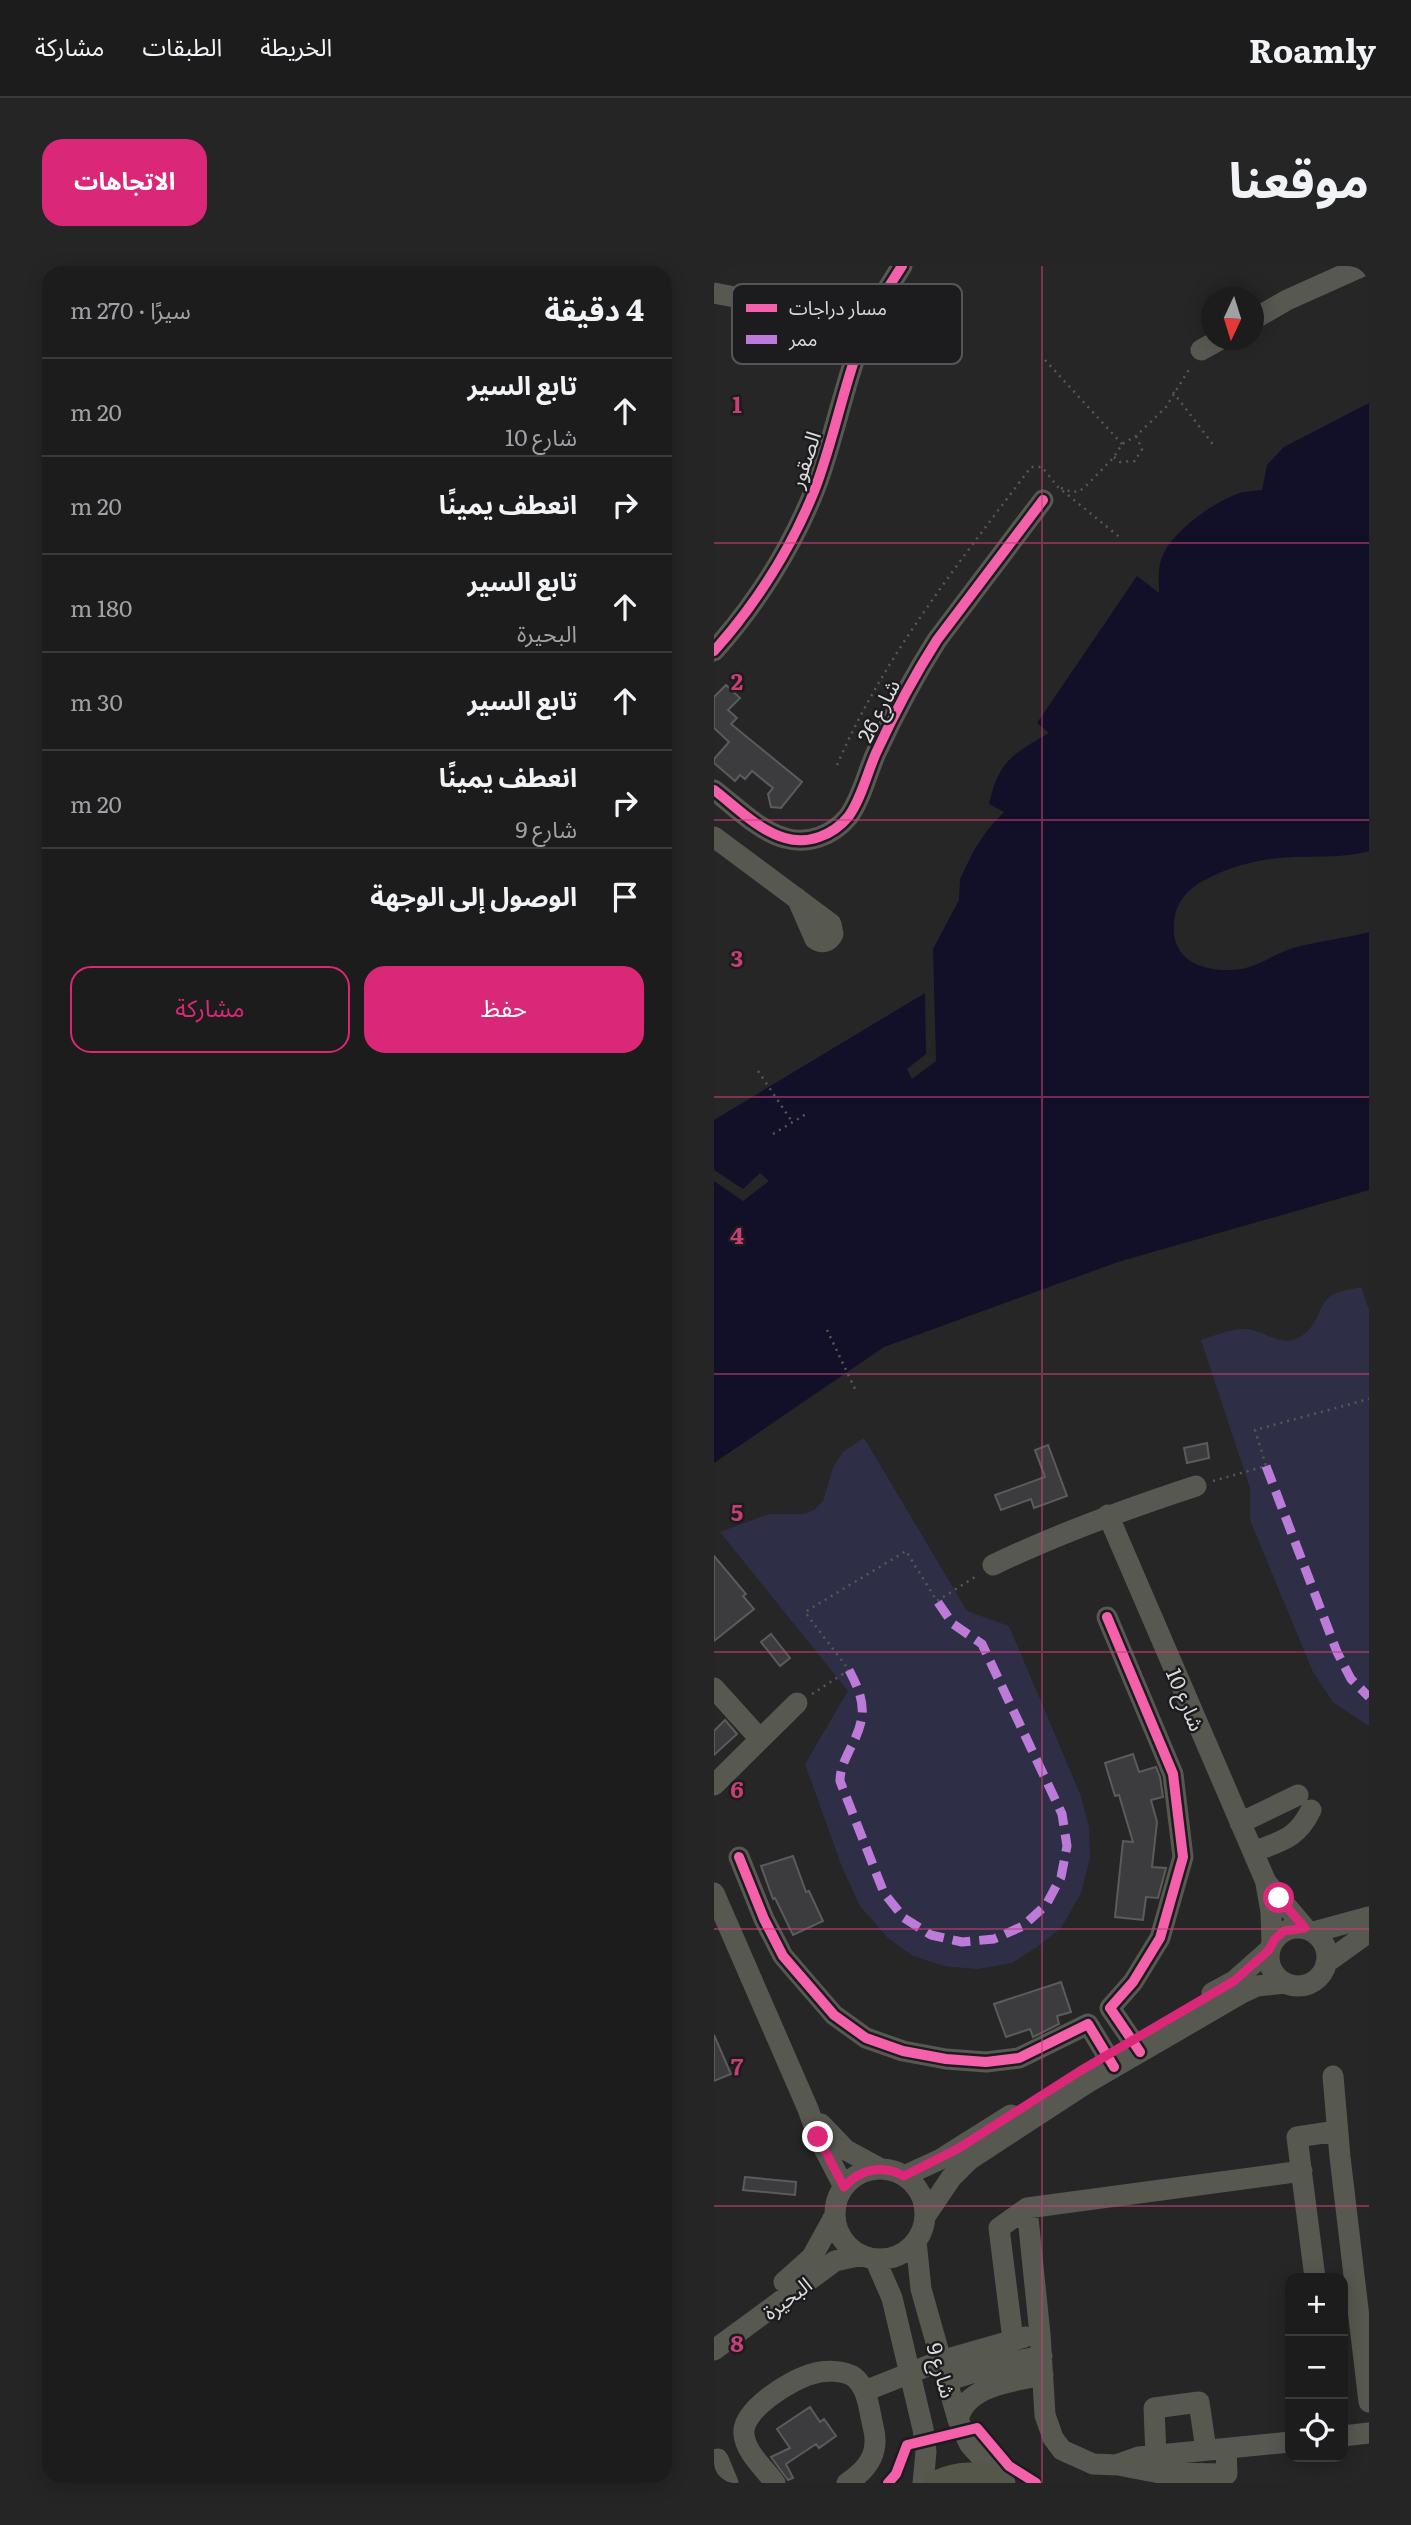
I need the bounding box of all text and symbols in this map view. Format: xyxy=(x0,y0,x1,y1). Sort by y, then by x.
text: Roamly xyxy=(1249,24,1376,73)
text: مشاركة xyxy=(35,28,104,63)
text: الطبقات xyxy=(142,28,222,63)
text: الخريطة xyxy=(260,28,332,63)
button: الاتجاهات xyxy=(42,139,207,226)
text: موقعنا xyxy=(1229,140,1369,213)
legend xyxy=(732,284,962,364)
text: 4 دقيقة xyxy=(544,286,644,330)
north arrow xyxy=(1201,287,1264,350)
text: سيرًا · 270 m xyxy=(70,292,191,326)
text: مسار دراجات xyxy=(789,293,887,321)
text: ممر xyxy=(788,324,817,352)
text: تابع السير xyxy=(467,364,577,403)
text: 1 xyxy=(732,386,742,420)
icon: ahead xyxy=(606,392,644,430)
text: 20 m xyxy=(70,394,122,428)
text: شارع 10 xyxy=(505,419,577,453)
street label: الصقور xyxy=(779,426,827,493)
text: انعطف يمينًا xyxy=(439,483,577,522)
icon: right xyxy=(606,486,644,524)
text: 20 m xyxy=(70,488,122,522)
text: تابع السير xyxy=(467,560,577,599)
icon: ahead xyxy=(606,588,644,626)
text: 180 m xyxy=(70,590,132,624)
text: البحيرة xyxy=(517,615,577,649)
text: 2 xyxy=(731,663,743,697)
street label: شارع 26 xyxy=(848,673,908,748)
text: تابع السير xyxy=(467,679,577,718)
icon: ahead xyxy=(606,682,644,720)
text: 30 m xyxy=(70,684,123,718)
text: انعطف يمينًا xyxy=(439,756,577,795)
icon: right xyxy=(606,784,644,822)
text: 20 m xyxy=(70,786,122,820)
text: شارع 9 xyxy=(516,811,577,845)
text: الوصول إلى الوجهة xyxy=(370,875,577,914)
icon: arrive xyxy=(606,878,644,916)
text: 3 xyxy=(731,940,743,974)
button: مشاركة xyxy=(70,966,350,1053)
button: حفظ xyxy=(364,966,644,1053)
text: 4 xyxy=(730,1217,744,1251)
text: 5 xyxy=(731,1494,743,1528)
street label: شارع 10 xyxy=(1158,1663,1214,1736)
text: 6 xyxy=(730,1771,744,1805)
route start xyxy=(1263,1882,1294,1913)
text: 7 xyxy=(731,2048,744,2082)
route end xyxy=(802,2121,833,2152)
street label: البحيرة xyxy=(755,2268,817,2326)
map controls xyxy=(1285,2273,1348,2462)
button: + xyxy=(1285,2273,1348,2336)
text: 8 xyxy=(730,2325,744,2359)
button: − xyxy=(1285,2336,1348,2399)
street label: شارع 9 xyxy=(918,2339,966,2402)
button: locate xyxy=(1285,2399,1348,2462)

